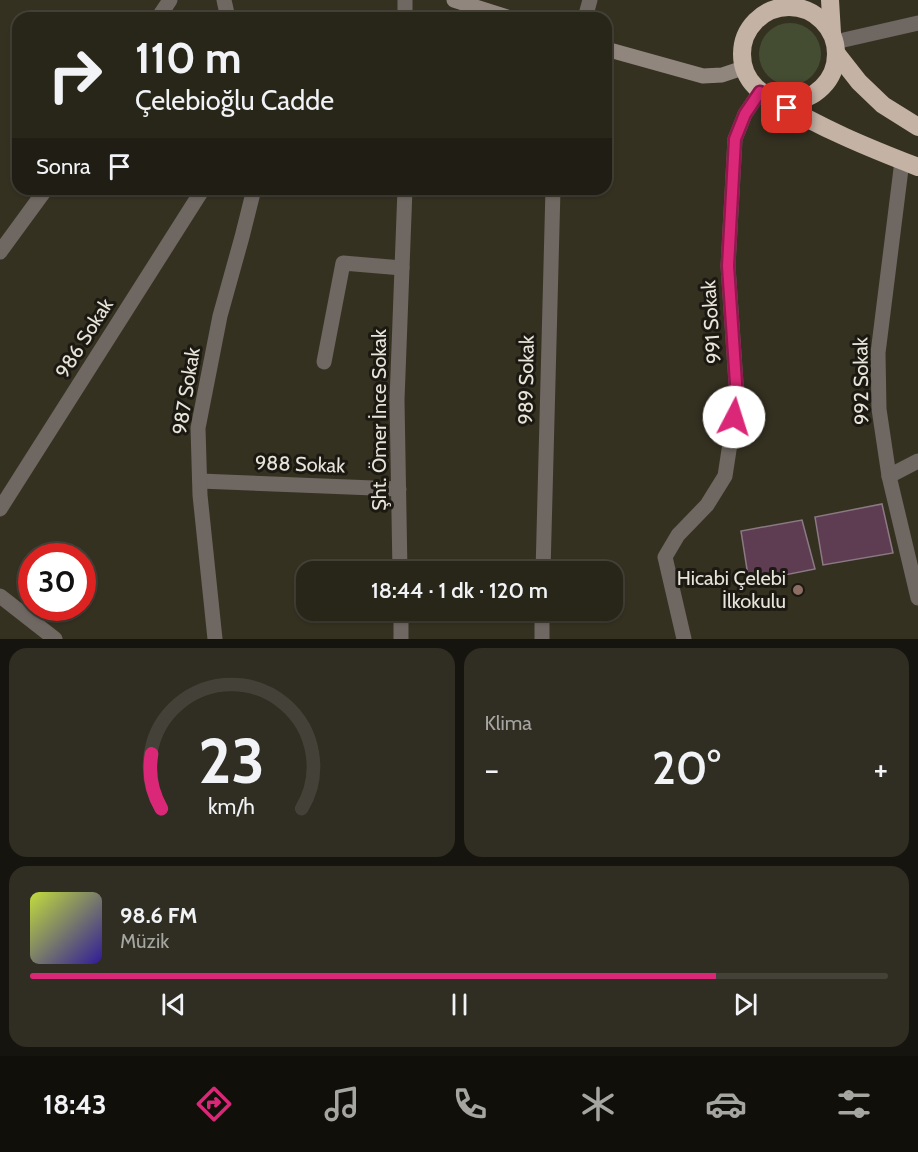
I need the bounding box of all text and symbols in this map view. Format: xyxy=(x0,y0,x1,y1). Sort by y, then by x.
text: 110 m xyxy=(135,32,242,84)
icon: right xyxy=(36,36,114,114)
pin xyxy=(761,82,812,133)
text: Çelebioğlu Cadde xyxy=(135,84,334,117)
icon: arrive xyxy=(770,91,803,124)
icon: arrive xyxy=(103,150,136,183)
text: Sonra xyxy=(36,153,91,180)
street label: 991 Sokak xyxy=(696,279,726,365)
street label: 986 Sokak xyxy=(50,294,118,382)
street label: Şht. Ömer İnce Sokak xyxy=(367,329,391,511)
street label: 989 Sokak xyxy=(513,335,539,425)
street label: 992 Sokak xyxy=(848,337,874,425)
street label: 987 Sokak xyxy=(167,346,205,436)
position arrow xyxy=(702,385,766,449)
street label: 988 Sokak xyxy=(255,450,346,478)
speed limit sign: 30 xyxy=(18,543,96,621)
place label: Hicabi Çelebi İlkokulu xyxy=(677,566,786,613)
text: 18:44 · 1 dk · 120 m xyxy=(371,577,548,604)
marker: Hicabi Çelebi İlkokulu xyxy=(791,583,805,597)
text: Klima xyxy=(485,711,532,735)
text: 23 xyxy=(198,723,265,799)
text: 20° xyxy=(652,741,720,795)
text: − xyxy=(485,749,499,789)
text: + xyxy=(873,749,888,789)
text: km/h xyxy=(208,794,255,820)
text: 98.6 FM xyxy=(120,902,197,929)
text: Müzik xyxy=(120,929,169,953)
icon: previous xyxy=(157,988,190,1021)
icon: pause xyxy=(443,988,476,1021)
icon: next xyxy=(729,988,762,1021)
icon: directions xyxy=(193,1083,235,1125)
icon: music xyxy=(321,1083,363,1125)
icon: phone xyxy=(449,1083,491,1125)
icon: climate xyxy=(577,1083,619,1125)
icon: car xyxy=(705,1083,747,1125)
icon: filters xyxy=(833,1083,875,1125)
text: 18:43 xyxy=(43,1088,107,1121)

